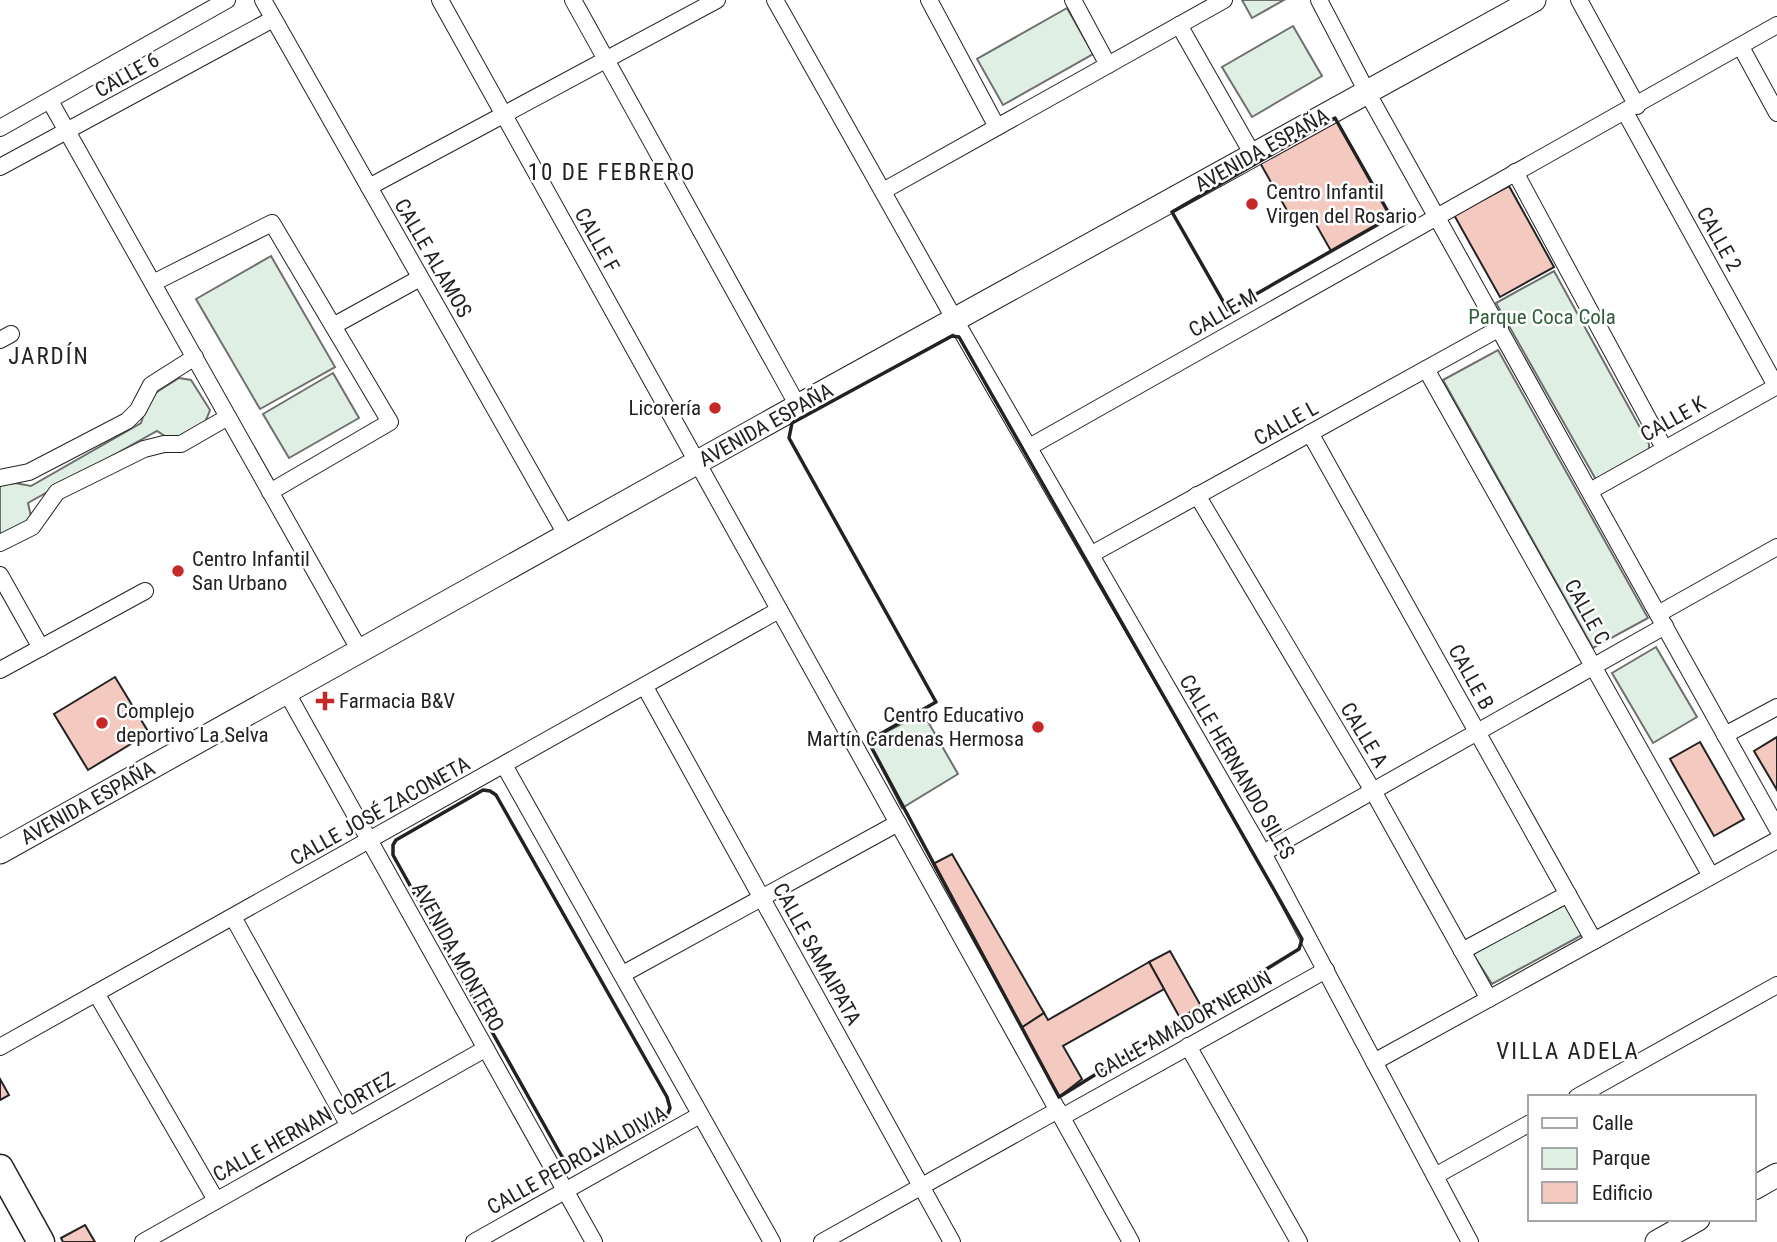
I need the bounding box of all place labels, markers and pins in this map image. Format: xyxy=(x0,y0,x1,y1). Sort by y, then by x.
place label: Centro Infantil Virgen del Rosario xyxy=(1266,180,1417,228)
marker: Centro Infantil Virgen del Rosario xyxy=(1244,196,1260,212)
place label: Licorería xyxy=(629,396,701,420)
marker: Licorería xyxy=(707,400,723,416)
place label: Centro Infantil San Urbano xyxy=(192,547,310,595)
marker: Centro Infantil San Urbano xyxy=(170,563,186,579)
place label: Farmacia B&V xyxy=(339,689,455,713)
marker: Farmacia B&V xyxy=(317,693,333,709)
place label: Complejo deportivo La Selva xyxy=(116,699,269,747)
place label: Centro Educativo Martín Cardenas Hermosa xyxy=(807,703,1024,751)
marker: Complejo deportivo La Selva xyxy=(94,715,110,731)
marker: Centro Educativo Martín Cardenas Hermosa xyxy=(1030,719,1046,735)

